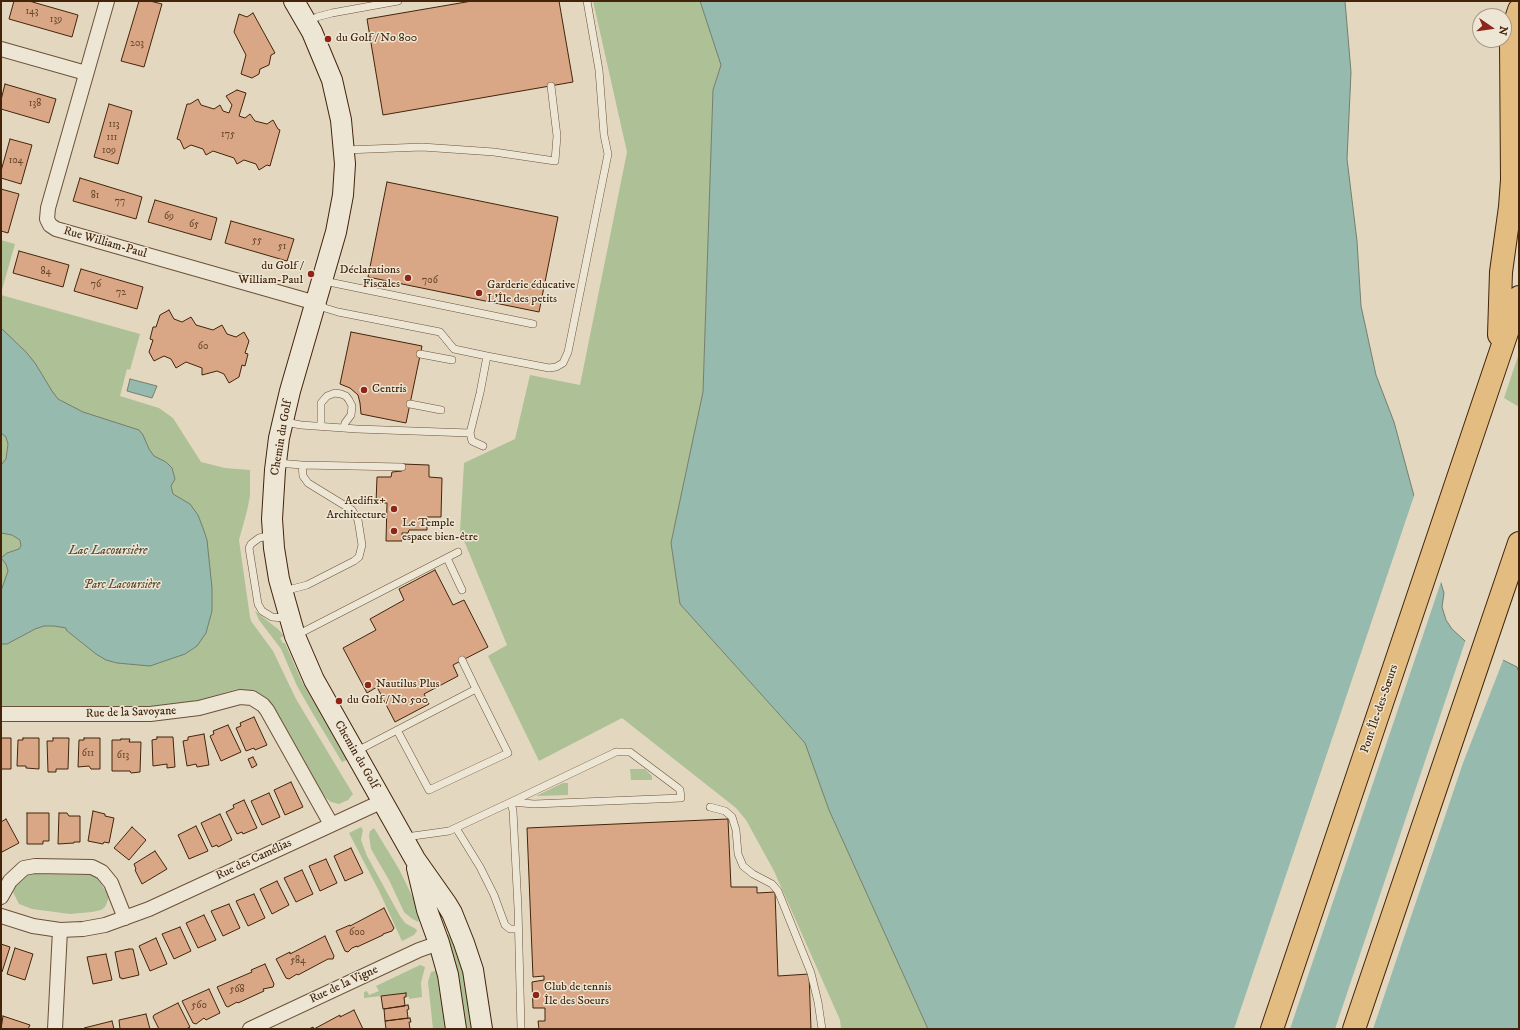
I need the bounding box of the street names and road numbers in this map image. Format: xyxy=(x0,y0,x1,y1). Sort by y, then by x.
street label: Rue William-Paul xyxy=(62,224,148,262)
street label: Chemin du Golf xyxy=(268,399,296,477)
street label: Pont Île-des-Sœurs xyxy=(1358,663,1402,755)
street label: Rue de la Savoyane xyxy=(86,704,176,722)
street label: Chemin du Golf xyxy=(331,718,381,792)
street label: Rue des Camélias xyxy=(214,836,294,884)
street label: Rue de la Vigne xyxy=(308,963,380,1007)

